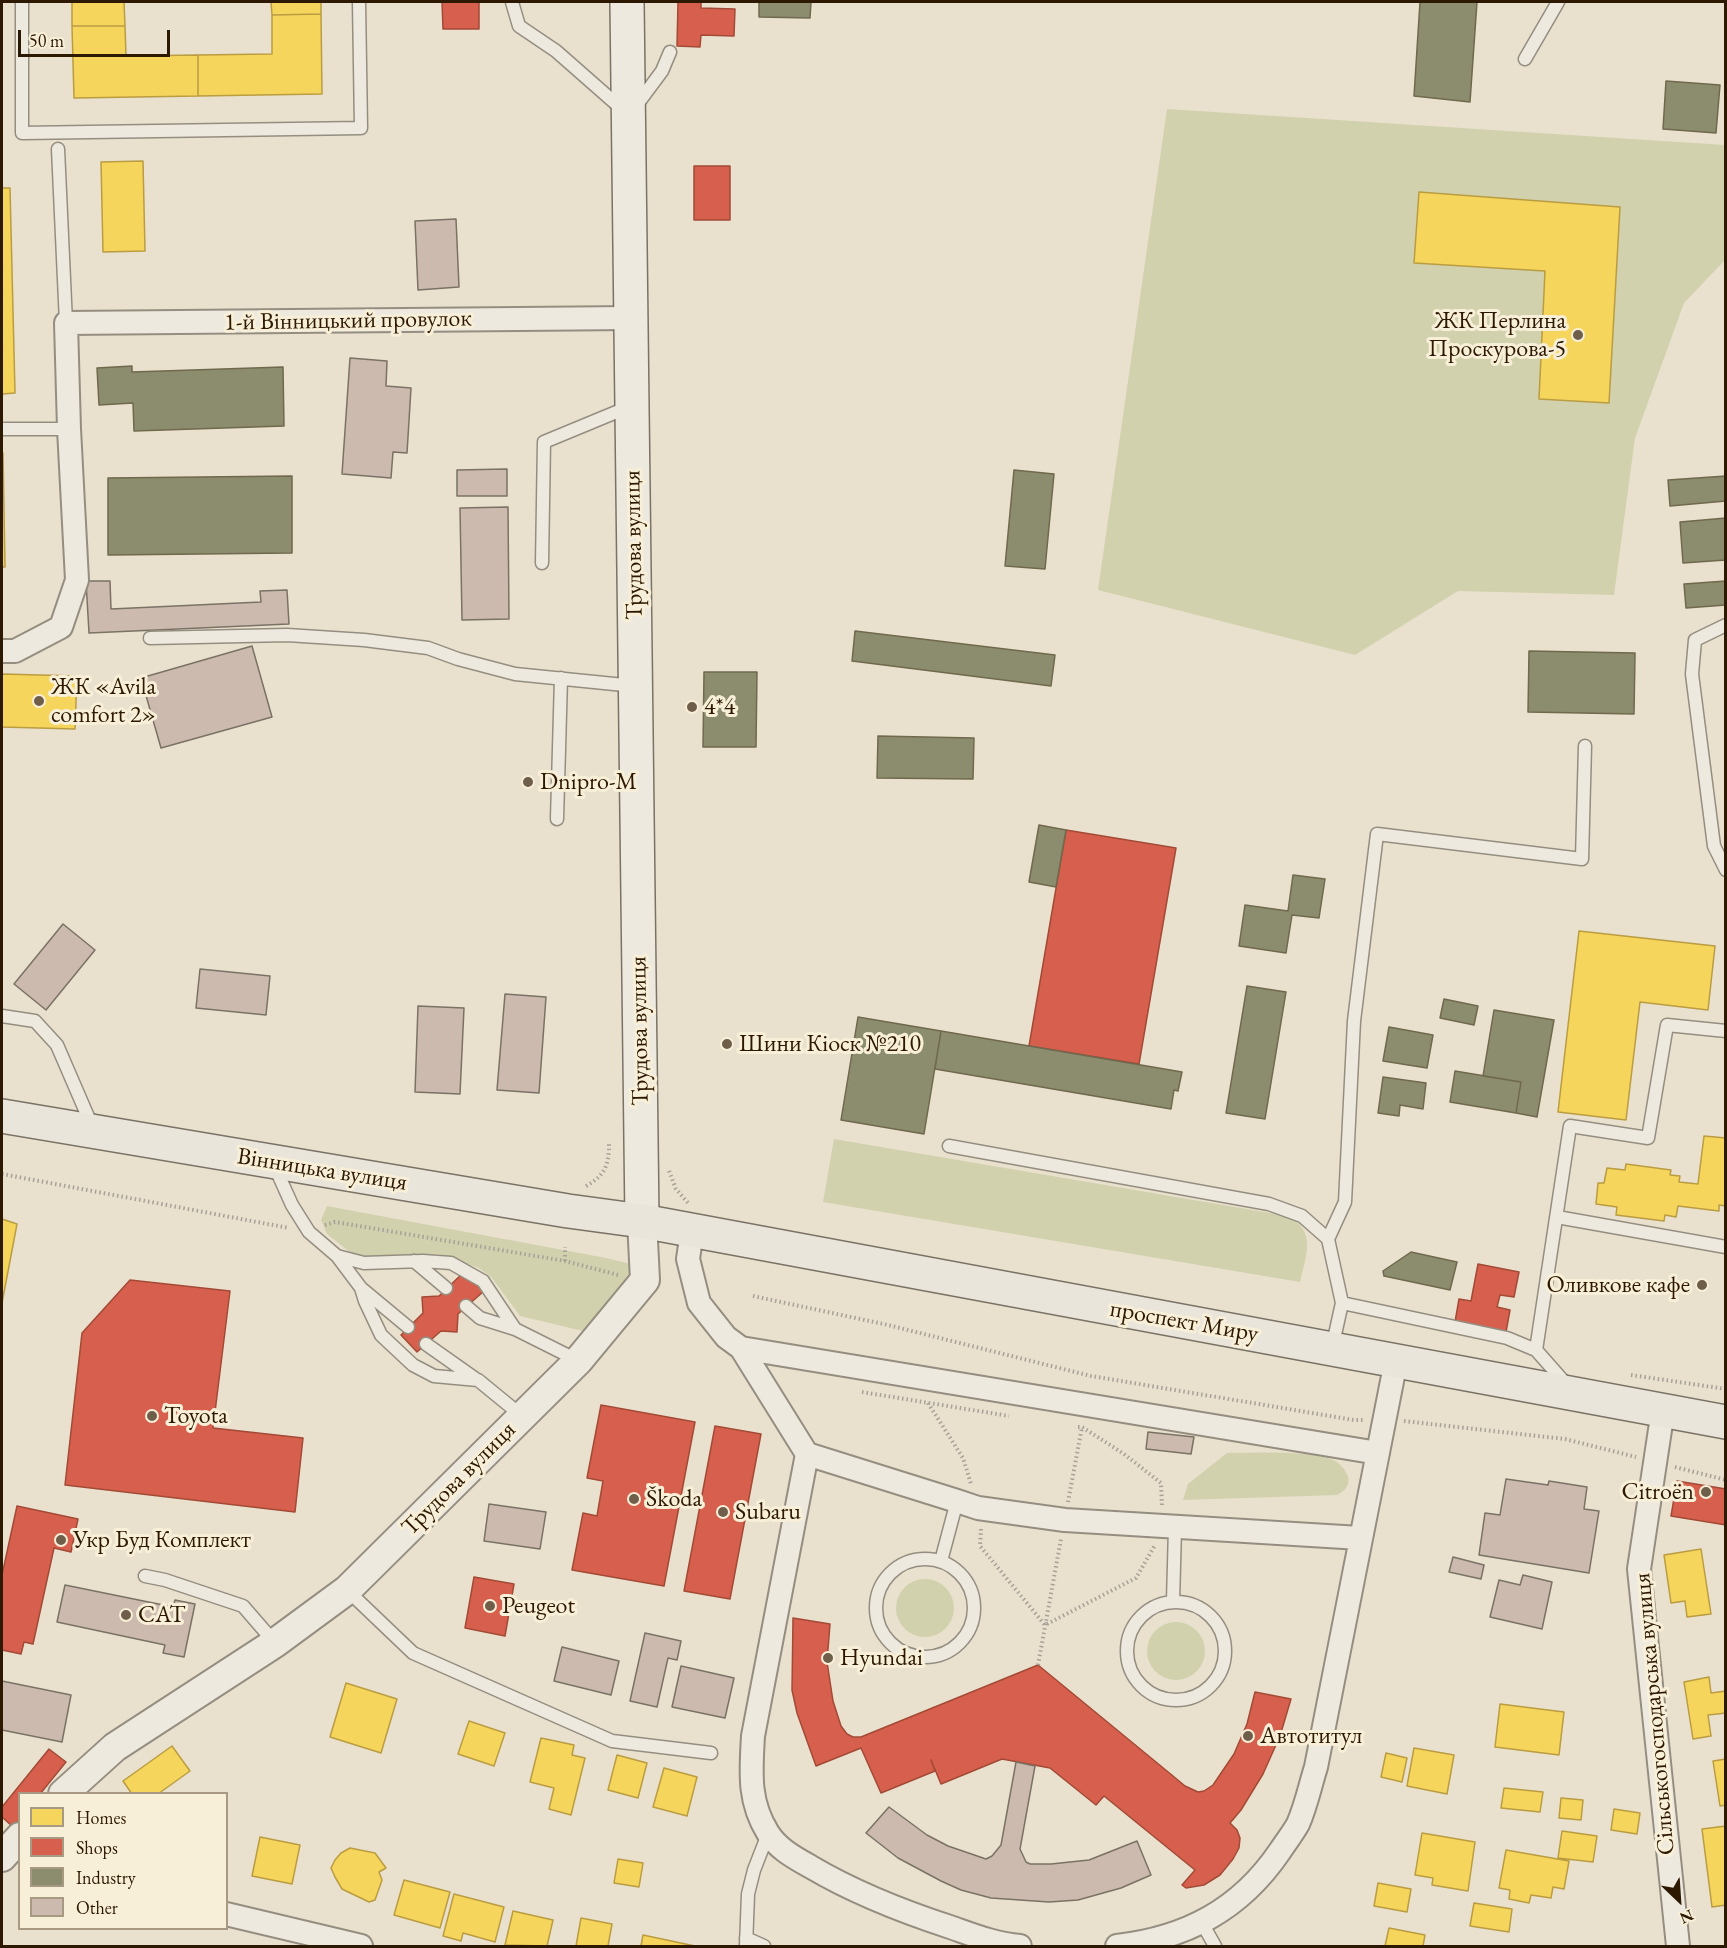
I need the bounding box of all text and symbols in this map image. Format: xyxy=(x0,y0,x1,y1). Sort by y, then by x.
scale bar xyxy=(21,18,172,56)
text: 50 m xyxy=(29,29,64,52)
street label: 1-й Вінницький провулок xyxy=(224,304,472,338)
place label: ЖК Перлина Проскурова-5 xyxy=(1428,307,1566,363)
marker: ЖК Перлина Проскурова-5 xyxy=(1571,328,1585,342)
street label: Трудова вулиця xyxy=(618,470,650,620)
place label: ЖК «Avila comfort 2» xyxy=(51,673,156,729)
place label: 4*4 xyxy=(704,693,735,721)
marker: ЖК «Avila comfort 2» xyxy=(32,694,46,708)
marker: 4*4 xyxy=(685,700,699,714)
place label: Dnipro-M xyxy=(540,768,637,796)
marker: Dnipro-M xyxy=(521,775,535,789)
street label: Трудова вулиця xyxy=(624,956,656,1106)
place label: Шини Кіоск №210 xyxy=(739,1030,921,1058)
marker: Шини Кіоск №210 xyxy=(720,1037,734,1051)
street label: Вінницька вулиця xyxy=(235,1142,409,1198)
place label: Оливкове кафе xyxy=(1547,1271,1690,1299)
marker: Оливкове кафе xyxy=(1695,1278,1709,1292)
street label: проспект Миру xyxy=(1108,1295,1260,1349)
place label: Toyota xyxy=(164,1402,228,1430)
marker: Toyota xyxy=(145,1409,159,1423)
street label: Трудова вулиця xyxy=(396,1416,522,1542)
place label: Citroën xyxy=(1622,1478,1694,1506)
place label: Škoda xyxy=(646,1485,702,1513)
marker: Citroën xyxy=(1699,1485,1713,1499)
marker: Škoda xyxy=(627,1492,641,1506)
place label: Subaru xyxy=(735,1498,801,1526)
marker: Subaru xyxy=(716,1505,730,1519)
place label: Укр Буд Комплект xyxy=(73,1526,251,1554)
marker: Укр Буд Комплект xyxy=(54,1533,68,1547)
street label: Сільськогосподарська вулиця xyxy=(1628,1572,1682,1856)
place label: Peugeot xyxy=(502,1592,575,1620)
marker: Peugeot xyxy=(483,1599,497,1613)
place label: САТ xyxy=(138,1601,185,1629)
marker: САТ xyxy=(119,1608,133,1622)
place label: Hyundai xyxy=(840,1644,923,1672)
marker: Hyundai xyxy=(821,1651,835,1665)
place label: Автотитул xyxy=(1260,1722,1362,1750)
marker: Автотитул xyxy=(1241,1729,1255,1743)
legend xyxy=(18,1792,228,1930)
text: Homes xyxy=(76,1806,126,1829)
text: Shops xyxy=(76,1836,118,1859)
text: Industry xyxy=(76,1866,136,1889)
north arrow xyxy=(1649,1870,1709,1930)
text: Other xyxy=(76,1896,118,1919)
text: N xyxy=(1677,1905,1697,1929)

